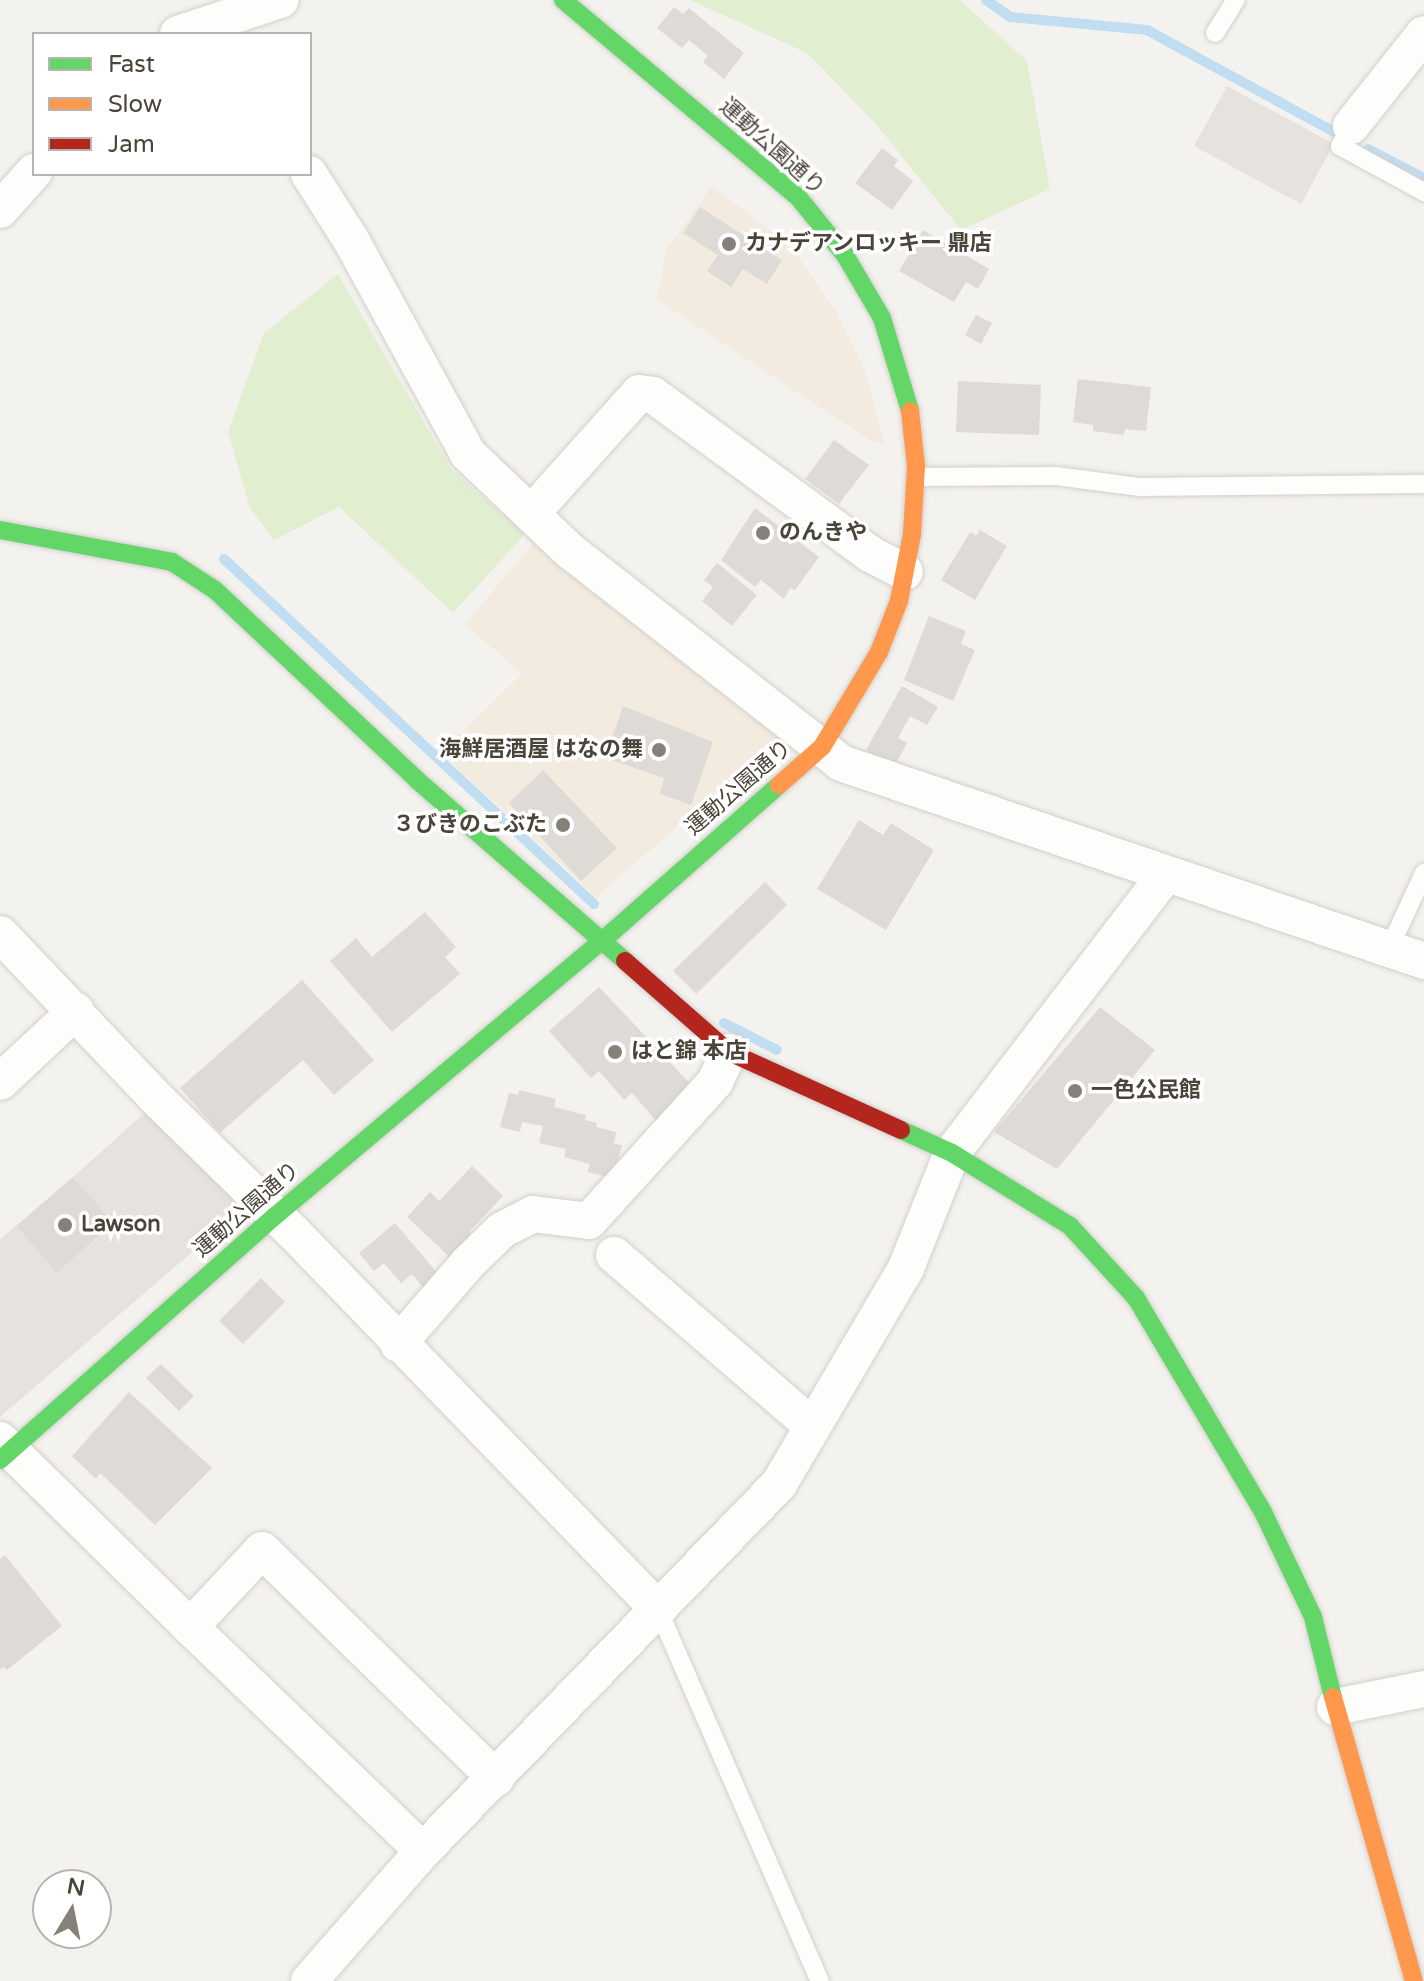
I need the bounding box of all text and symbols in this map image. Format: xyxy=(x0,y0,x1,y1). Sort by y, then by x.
legend xyxy=(32,32,312,176)
text: Fast xyxy=(108,50,155,79)
text: Slow xyxy=(108,90,162,119)
street label: 運動公園通り xyxy=(714,93,830,201)
text: Jam xyxy=(108,130,155,159)
place label: カナデアンロッキー 鼎店 xyxy=(745,231,993,257)
marker: カナデアンロッキー 鼎店 xyxy=(720,235,738,253)
place label: のんきや xyxy=(779,520,867,546)
marker: のんきや xyxy=(754,524,772,542)
street label: 運動公園通り xyxy=(681,735,797,841)
place label: 海鮮居酒屋 はなの舞 xyxy=(439,737,643,763)
marker: 海鮮居酒屋 はなの舞 xyxy=(650,741,668,759)
place label: ３びきのこぶた xyxy=(393,812,547,838)
marker: ３びきのこぶた xyxy=(554,816,572,834)
place label: はと錦 本店 xyxy=(631,1039,747,1065)
marker: はと錦 本店 xyxy=(606,1043,624,1061)
place label: 一色公民館 xyxy=(1091,1078,1201,1104)
marker: 一色公民館 xyxy=(1066,1082,1084,1100)
street label: 運動公園通り xyxy=(189,1157,305,1263)
place label: Lawson xyxy=(81,1212,161,1238)
marker: Lawson xyxy=(56,1216,74,1234)
north arrow xyxy=(32,1869,112,1949)
text: N xyxy=(65,1873,87,1902)

